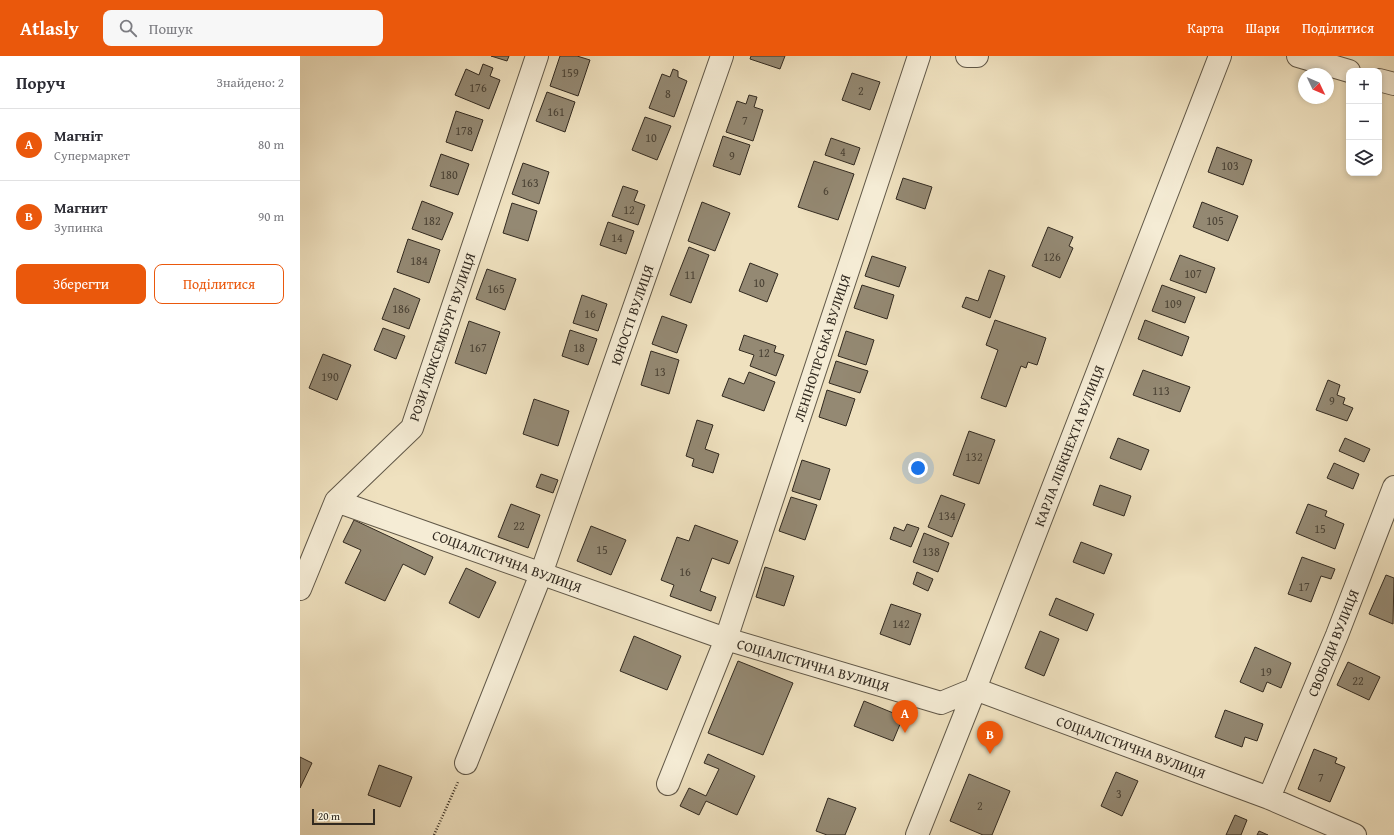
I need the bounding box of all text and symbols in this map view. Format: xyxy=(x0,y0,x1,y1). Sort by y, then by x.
search box xyxy=(103,10,383,46)
text: Atlasly xyxy=(20,14,79,42)
icon: search xyxy=(117,17,139,39)
text: Пошук xyxy=(149,18,193,39)
text: Карта xyxy=(1187,18,1224,38)
text: Шари xyxy=(1246,18,1280,38)
text: Поділитися xyxy=(1302,18,1374,38)
house number: 159 xyxy=(561,64,579,81)
north arrow xyxy=(1298,68,1334,104)
map controls xyxy=(1346,68,1382,176)
button: + xyxy=(1346,68,1382,104)
text: Поруч xyxy=(16,70,65,95)
text: Знайдено: 2 xyxy=(216,73,284,92)
house number: 176 xyxy=(469,79,487,96)
house number: 2 xyxy=(858,82,864,99)
house number: 8 xyxy=(665,85,671,102)
house number: 161 xyxy=(547,103,565,120)
button: − xyxy=(1346,104,1382,140)
house number: 7 xyxy=(742,112,748,129)
house number: 178 xyxy=(455,122,473,139)
text: Магніт xyxy=(54,125,103,146)
house number: 10 xyxy=(645,129,657,146)
text: A xyxy=(25,135,33,154)
text: 80 m xyxy=(258,135,284,154)
button: layers xyxy=(1346,140,1382,176)
house number: 4 xyxy=(840,143,846,160)
text: Супермаркет xyxy=(54,146,130,165)
house number: 9 xyxy=(729,147,735,164)
house number: 103 xyxy=(1221,157,1239,174)
house number: 180 xyxy=(440,166,458,183)
house number: 163 xyxy=(521,174,539,191)
house number: 6 xyxy=(823,182,829,199)
text: Магнит xyxy=(54,197,108,218)
house number: 12 xyxy=(623,201,635,218)
text: B xyxy=(25,207,33,226)
text: 90 m xyxy=(258,207,284,226)
house number: 182 xyxy=(423,212,441,229)
house number: 105 xyxy=(1206,212,1224,229)
text: Зупинка xyxy=(54,218,103,237)
house number: 14 xyxy=(611,229,623,246)
house number: 126 xyxy=(1043,248,1061,265)
street label: РОЗИ ЛЮКСЕМБУРГ ВУЛИЦЯ xyxy=(404,250,480,424)
house number: 184 xyxy=(410,252,428,269)
street label: ЮНОСТІ ВУЛИЦЯ xyxy=(606,262,658,368)
button: Зберегти xyxy=(16,264,146,304)
button: Поділитися xyxy=(154,264,284,304)
house number: 107 xyxy=(1184,265,1202,282)
house number: 11 xyxy=(684,266,696,283)
street label: ЛЕНІНОГІРСЬКА ВУЛИЦЯ xyxy=(789,272,855,424)
house number: 10 xyxy=(753,274,765,291)
house number: 165 xyxy=(487,280,505,297)
house number: 109 xyxy=(1164,295,1182,312)
house number: 186 xyxy=(392,300,410,317)
house number: 16 xyxy=(584,305,596,322)
house number: 167 xyxy=(469,339,487,356)
house number: 18 xyxy=(573,339,585,356)
house number: 12 xyxy=(758,344,770,361)
street label: КАРЛА ЛІБКНЕХТА ВУЛИЦЯ xyxy=(1029,362,1109,530)
house number: 13 xyxy=(654,363,666,380)
house number: 190 xyxy=(321,368,339,385)
house number: 113 xyxy=(1152,382,1170,399)
house number: 9 xyxy=(1329,392,1335,409)
house number: 132 xyxy=(965,448,983,465)
your location xyxy=(908,458,928,478)
house number: 134 xyxy=(938,507,956,524)
house number: 22 xyxy=(513,517,525,534)
house number: 15 xyxy=(1314,520,1326,537)
street label: СОЦІАЛІСТИЧНА ВУЛИЦЯ xyxy=(430,525,584,597)
house number: 15 xyxy=(596,541,608,558)
house number: 138 xyxy=(922,543,940,560)
house number: 16 xyxy=(679,563,691,580)
house number: 17 xyxy=(1298,578,1310,595)
street label: СВОБОДИ ВУЛИЦЯ xyxy=(1302,586,1364,700)
house number: 142 xyxy=(892,615,910,632)
street label: СОЦІАЛІСТИЧНА ВУЛИЦЯ xyxy=(735,634,891,696)
house number: 19 xyxy=(1260,663,1272,680)
house number: 22 xyxy=(1352,672,1364,689)
pin: A xyxy=(892,700,918,733)
street label: СОЦІАЛІСТИЧНА ВУЛИЦЯ xyxy=(1054,711,1208,783)
pin: B xyxy=(977,721,1003,754)
house number: 7 xyxy=(1318,769,1324,786)
house number: 3 xyxy=(1116,785,1122,802)
house number: 2 xyxy=(977,797,983,814)
scale bar xyxy=(312,807,375,826)
text: 20 m xyxy=(318,808,340,824)

